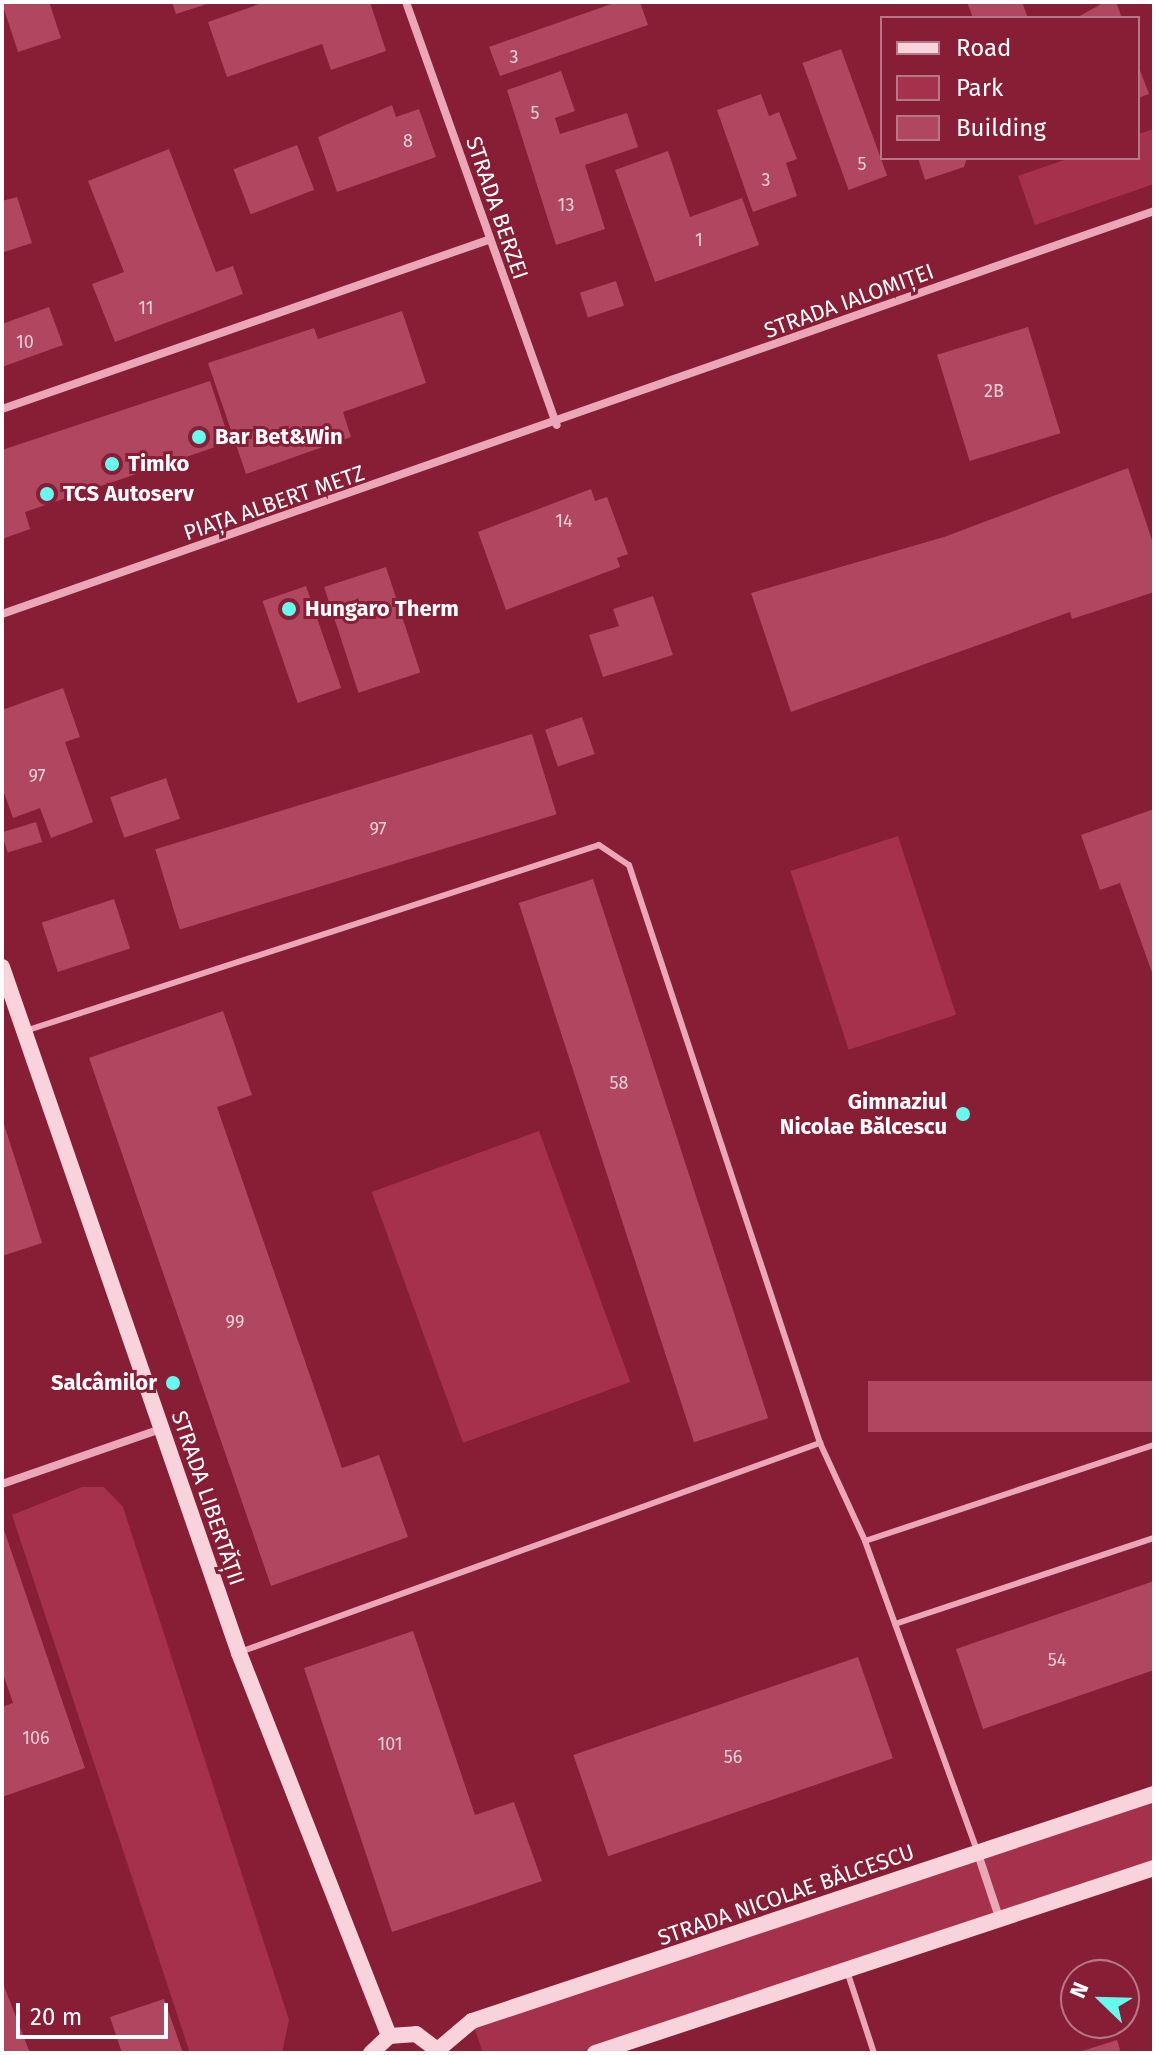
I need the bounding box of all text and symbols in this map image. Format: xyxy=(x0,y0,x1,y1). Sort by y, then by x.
legend xyxy=(880,16,1140,160)
text: Road xyxy=(956,34,1011,62)
house number: 3 xyxy=(510,46,518,68)
text: Park xyxy=(956,74,1003,102)
house number: 5 xyxy=(530,102,540,124)
text: Building xyxy=(956,114,1046,142)
house number: 8 xyxy=(403,130,413,152)
street label: STRADA BERZEI xyxy=(460,133,534,283)
house number: 5 xyxy=(857,153,867,175)
house number: 3 xyxy=(762,169,770,191)
house number: 13 xyxy=(558,194,574,216)
house number: 1 xyxy=(695,229,703,251)
street label: STRADA IALOMIȚEI xyxy=(761,258,937,344)
house number: 11 xyxy=(138,297,154,319)
house number: 10 xyxy=(16,331,34,353)
house number: 2B xyxy=(984,380,1004,402)
place label: Bar Bet&Win xyxy=(215,424,343,450)
marker: Bar Bet&Win xyxy=(190,428,208,446)
place label: Timko xyxy=(128,451,189,477)
marker: Timko xyxy=(103,455,121,473)
street label: PIAȚA ALBERT METZ xyxy=(180,460,368,546)
place label: TCS Autoserv xyxy=(63,481,194,507)
marker: TCS Autoserv xyxy=(38,485,56,503)
house number: 14 xyxy=(555,510,573,532)
place label: Hungaro Therm xyxy=(305,596,459,622)
marker: Hungaro Therm xyxy=(280,600,298,618)
house number: 97 xyxy=(28,765,46,787)
house number: 97 xyxy=(369,818,387,840)
house number: 58 xyxy=(610,1072,628,1094)
place label: Gimnaziul Nicolae Bălcescu xyxy=(780,1088,947,1140)
marker: Gimnaziul Nicolae Bălcescu xyxy=(954,1105,972,1123)
house number: 99 xyxy=(226,1311,244,1333)
place label: Salcâmilor xyxy=(51,1370,157,1396)
marker: Salcâmilor xyxy=(164,1374,182,1392)
street label: STRADA LIBERTĂȚII xyxy=(166,1407,250,1589)
house number: 54 xyxy=(1048,1649,1066,1671)
house number: 106 xyxy=(22,1727,50,1749)
house number: 101 xyxy=(377,1733,403,1755)
house number: 56 xyxy=(724,1746,742,1768)
street label: STRADA NICOLAE BĂLCESCU xyxy=(654,1839,918,1951)
north arrow xyxy=(1060,1959,1140,2039)
text: N xyxy=(1064,1978,1095,2002)
scale bar xyxy=(20,1987,172,2037)
text: 20 m xyxy=(30,2003,82,2031)

